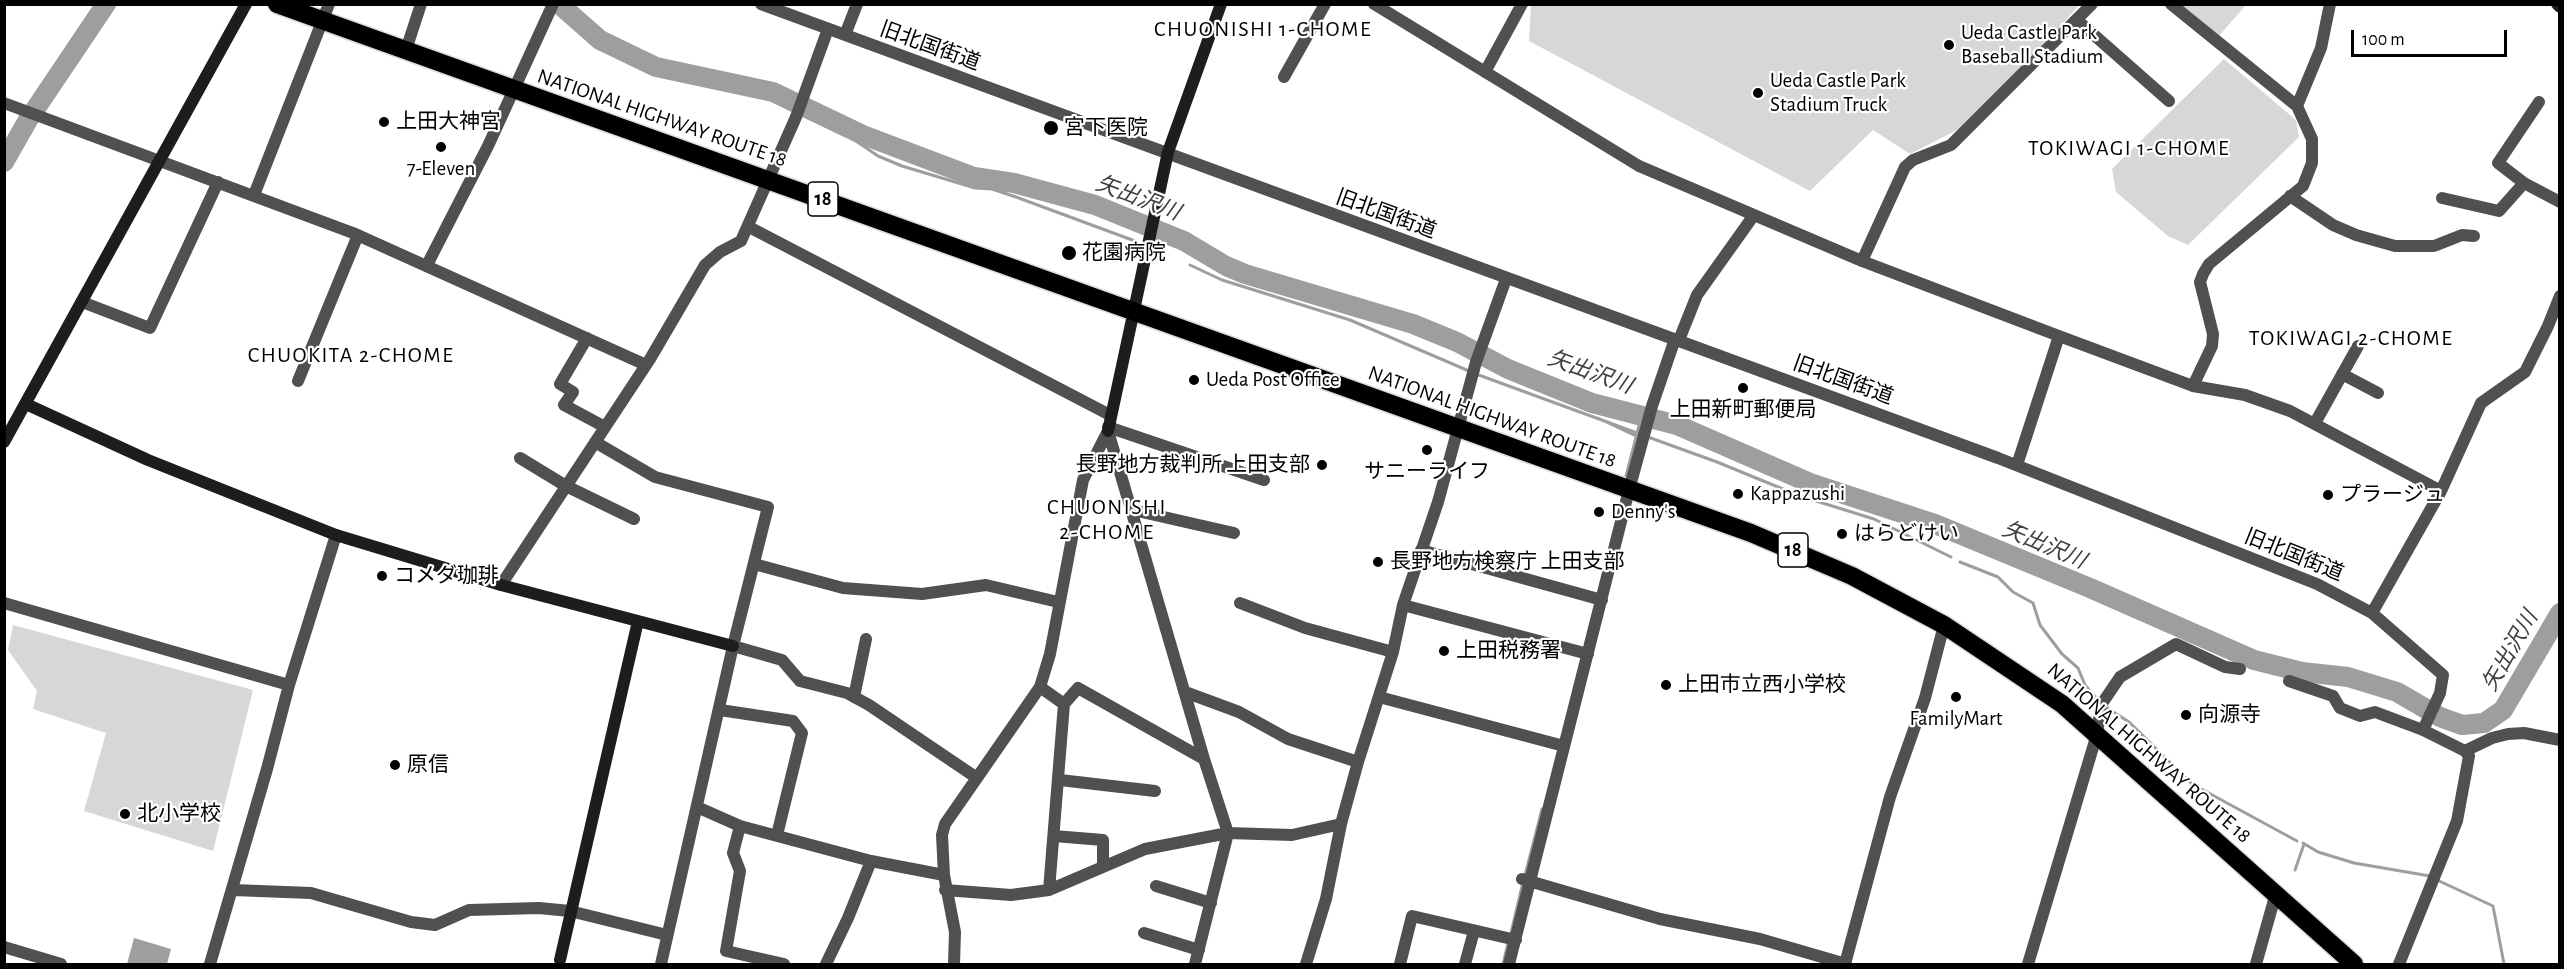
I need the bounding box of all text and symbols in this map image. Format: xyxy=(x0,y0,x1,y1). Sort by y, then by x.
street label: 旧北国街道 xyxy=(876,16,984,76)
district label: CHUONISHI 1-CHOME xyxy=(1154,16,1372,42)
scale bar xyxy=(2354,18,2510,56)
place label: Ueda Castle Park Baseball Stadium xyxy=(1961,20,2103,70)
text: 100 m xyxy=(2362,31,2405,49)
marker: Ueda Castle Park Baseball Stadium xyxy=(1942,38,1956,52)
street label: NATIONAL HIGHWAY ROUTE 18 xyxy=(534,63,790,173)
place label: Ueda Castle Park Stadium Truck xyxy=(1770,68,1906,118)
marker: Ueda Castle Park Stadium Truck xyxy=(1751,86,1765,100)
place label: 上田大神宮 xyxy=(396,109,501,135)
marker: 上田大神宮 xyxy=(377,115,391,129)
place label: 宮下医院 xyxy=(1064,115,1148,141)
marker: 宮下医院 xyxy=(1042,119,1060,137)
district label: TOKIWAGI 1-CHOME xyxy=(2028,135,2230,161)
marker: 7-Eleven xyxy=(434,140,448,154)
place label: 7-Eleven xyxy=(407,156,475,182)
water label: 矢出沢川 xyxy=(1092,170,1184,226)
road number: 18 xyxy=(808,182,838,216)
street label: 旧北国街道 xyxy=(1332,184,1440,244)
place label: 花園病院 xyxy=(1082,240,1166,266)
marker: 花園病院 xyxy=(1060,244,1078,262)
district label: TOKIWAGI 2-CHOME xyxy=(2249,325,2453,351)
district label: CHUOKITA 2-CHOME xyxy=(248,342,454,368)
water label: 矢出沢川 xyxy=(1544,345,1636,399)
street label: 旧北国街道 xyxy=(1789,350,1897,410)
street label: NATIONAL HIGHWAY ROUTE 18 xyxy=(1365,360,1619,474)
place label: Ueda Post Office xyxy=(1206,367,1340,393)
marker: Ueda Post Office xyxy=(1187,373,1201,387)
marker: 上田新町郵便局 xyxy=(1736,381,1750,395)
place label: 上田新町郵便局 xyxy=(1670,397,1816,423)
marker: サニーライフ xyxy=(1420,443,1434,457)
place label: 長野地方裁判所 上田支部 xyxy=(1076,452,1310,478)
marker: 長野地方裁判所 上田支部 xyxy=(1315,458,1329,472)
place label: サニーライフ xyxy=(1364,459,1490,485)
place label: Kappazushi xyxy=(1750,481,1845,507)
place label: プラージュ xyxy=(2340,482,2445,508)
marker: Kappazushi xyxy=(1731,487,1745,501)
marker: プラージュ xyxy=(2321,488,2335,502)
district label: CHUONISHI 2-CHOME xyxy=(1047,494,1167,546)
place label: Denny's xyxy=(1611,499,1676,525)
marker: Denny's xyxy=(1592,505,1606,519)
water label: 矢出沢川 xyxy=(1998,516,2090,574)
place label: はらどけい xyxy=(1854,521,1959,547)
street label: 旧北国街道 xyxy=(2241,524,2347,586)
marker: はらどけい xyxy=(1835,527,1849,541)
road number: 18 xyxy=(1778,533,1808,567)
place label: 長野地方検察庁 上田支部 xyxy=(1390,549,1624,575)
marker: 長野地方検察庁 上田支部 xyxy=(1371,555,1385,569)
place label: コメダ珈琲 xyxy=(394,563,499,589)
marker: コメダ珈琲 xyxy=(375,569,389,583)
water label: 矢出沢川 xyxy=(2477,606,2543,696)
place label: 上田税務署 xyxy=(1456,638,1561,664)
marker: 上田税務署 xyxy=(1437,644,1451,658)
street label: NATIONAL HIGHWAY ROUTE 18 xyxy=(2042,658,2256,848)
place label: 上田市立西小学校 xyxy=(1678,672,1846,698)
marker: 上田市立西小学校 xyxy=(1659,678,1673,692)
marker: FamilyMart xyxy=(1949,690,1963,704)
place label: 向源寺 xyxy=(2198,702,2261,728)
place label: FamilyMart xyxy=(1910,706,2002,732)
marker: 向源寺 xyxy=(2179,708,2193,722)
place label: 原信 xyxy=(407,752,449,778)
marker: 原信 xyxy=(388,758,402,772)
place label: 北小学校 xyxy=(137,801,221,827)
marker: 北小学校 xyxy=(118,807,132,821)

